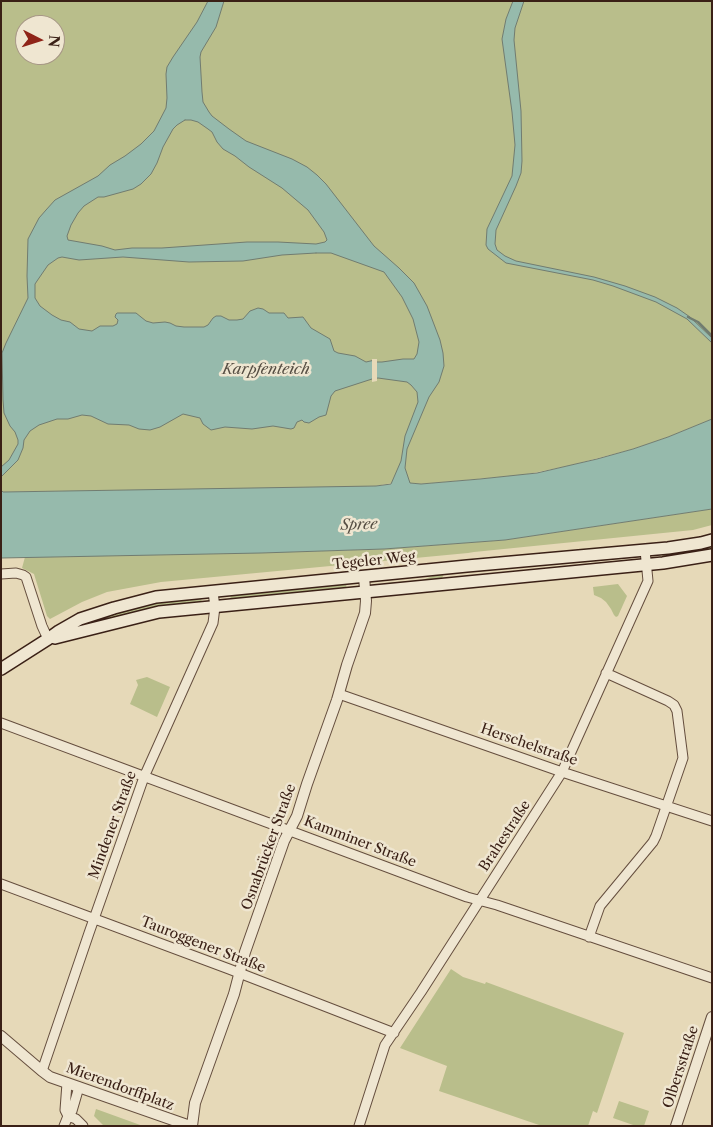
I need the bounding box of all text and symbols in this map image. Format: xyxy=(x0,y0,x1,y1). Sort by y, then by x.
north arrow xyxy=(15,15,65,65)
text: N xyxy=(44,34,63,48)
water label: Karpfenteich xyxy=(222,361,310,379)
water label: Spree xyxy=(340,515,378,535)
street label: Tegeler Weg xyxy=(332,548,416,574)
street label: Herschelstraße xyxy=(478,721,580,769)
street label: Mindener Straße xyxy=(86,769,140,881)
street label: Osnabrücker Straße xyxy=(238,782,300,912)
street label: Brahestraße xyxy=(476,797,534,875)
street label: Kamminer Straße xyxy=(301,813,419,871)
street label: Tauroggener Straße xyxy=(138,913,268,977)
street label: Olbersstraße xyxy=(660,1024,702,1110)
street label: Mierendorffplatz xyxy=(64,1060,176,1114)

